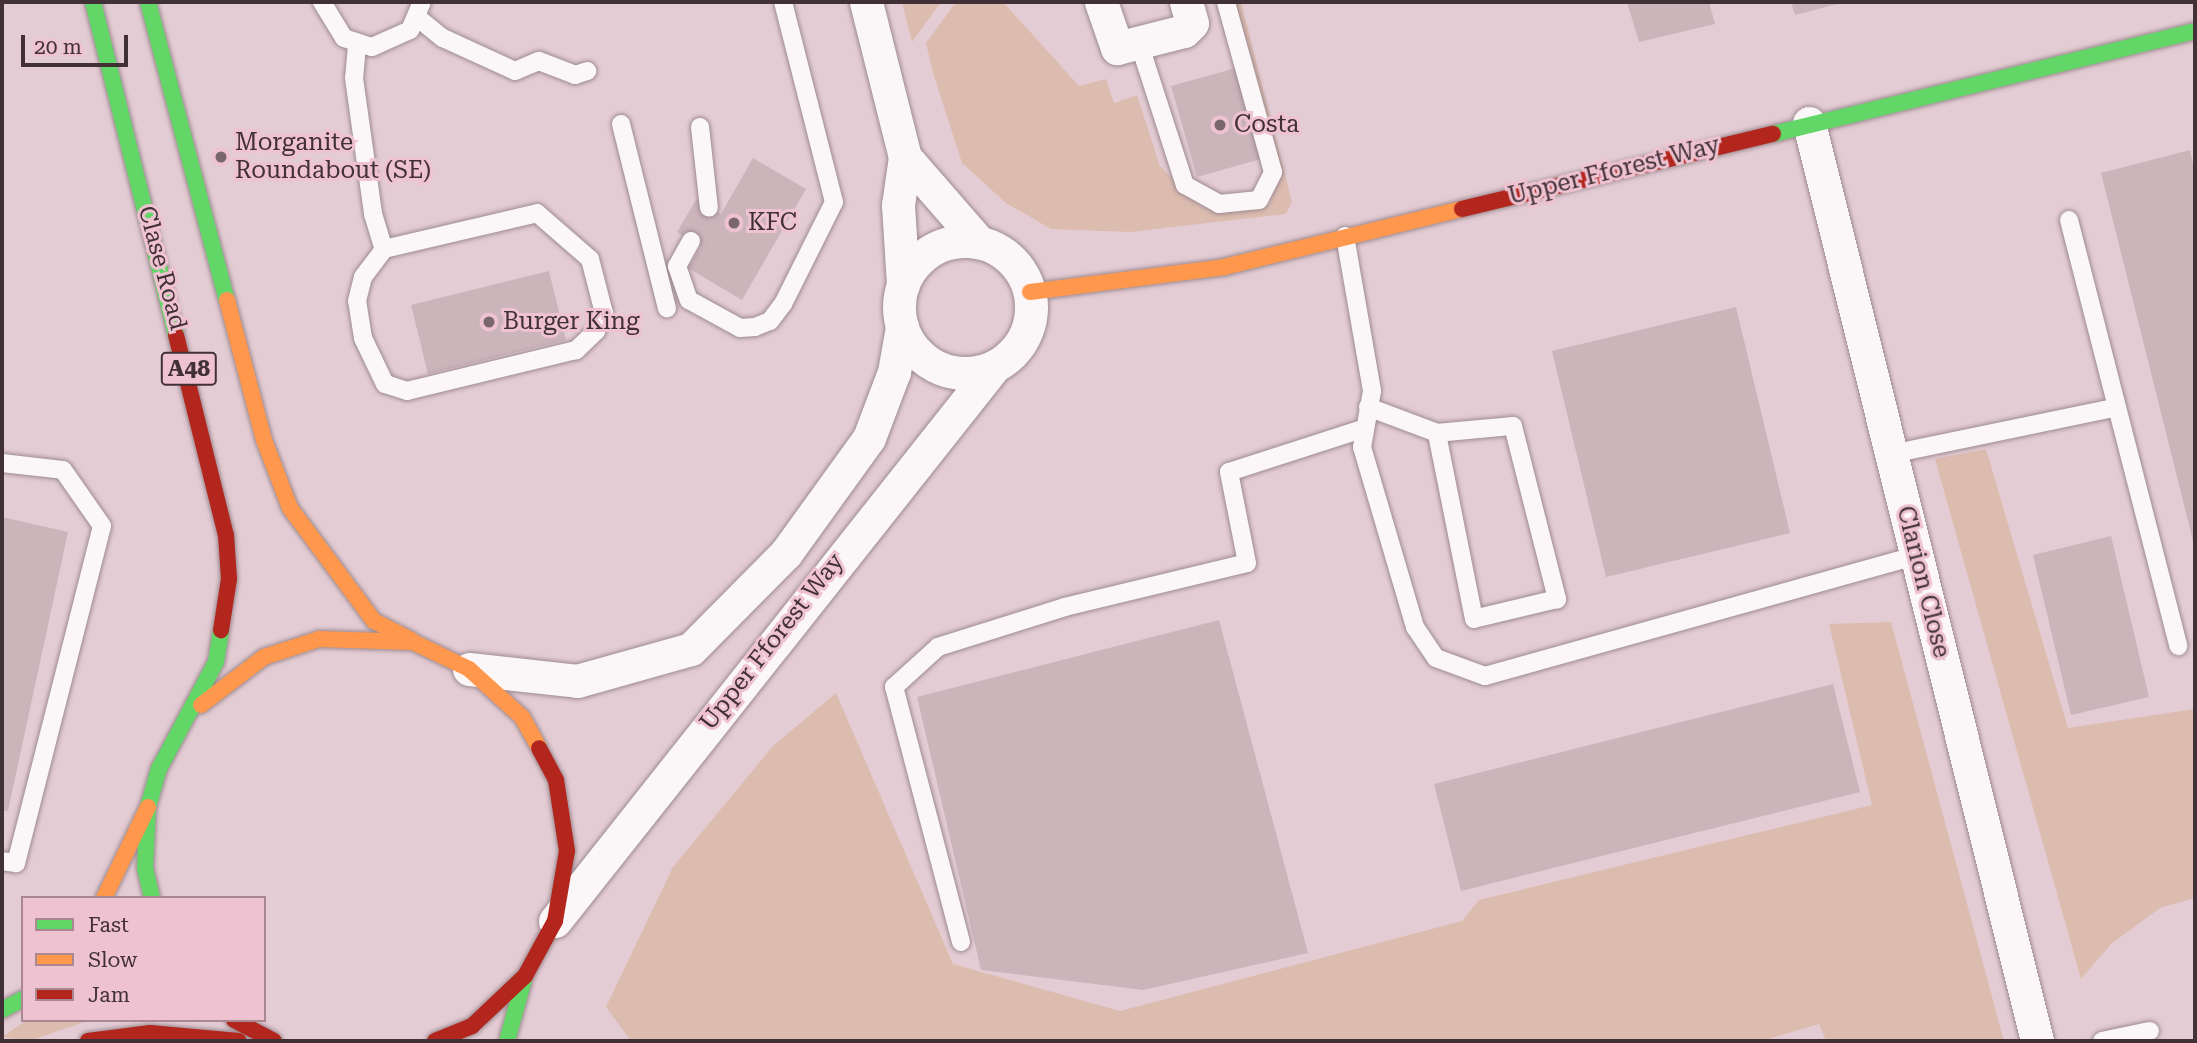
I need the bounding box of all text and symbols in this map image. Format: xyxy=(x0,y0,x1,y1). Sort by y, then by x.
scale bar xyxy=(24,21,131,65)
text: 20 m xyxy=(34,35,82,59)
place label: Costa xyxy=(1234,111,1299,139)
marker: Costa xyxy=(1212,117,1228,133)
place label: Morganite Roundabout (SE) xyxy=(235,129,431,185)
street label: Upper Fforest Way xyxy=(1505,131,1723,211)
marker: Morganite Roundabout (SE) xyxy=(213,149,229,165)
street label: Clase Road xyxy=(132,203,192,333)
place label: KFC xyxy=(748,209,797,237)
marker: KFC xyxy=(726,215,742,231)
place label: Burger King xyxy=(503,308,640,336)
marker: Burger King xyxy=(481,314,497,330)
road number: A48 xyxy=(159,350,219,388)
street label: Clarion Close xyxy=(1890,503,1956,661)
street label: Upper Fforest Way xyxy=(694,548,850,736)
legend xyxy=(21,896,266,1022)
text: Fast xyxy=(88,913,129,937)
text: Slow xyxy=(88,948,137,972)
text: Jam xyxy=(88,983,130,1007)

